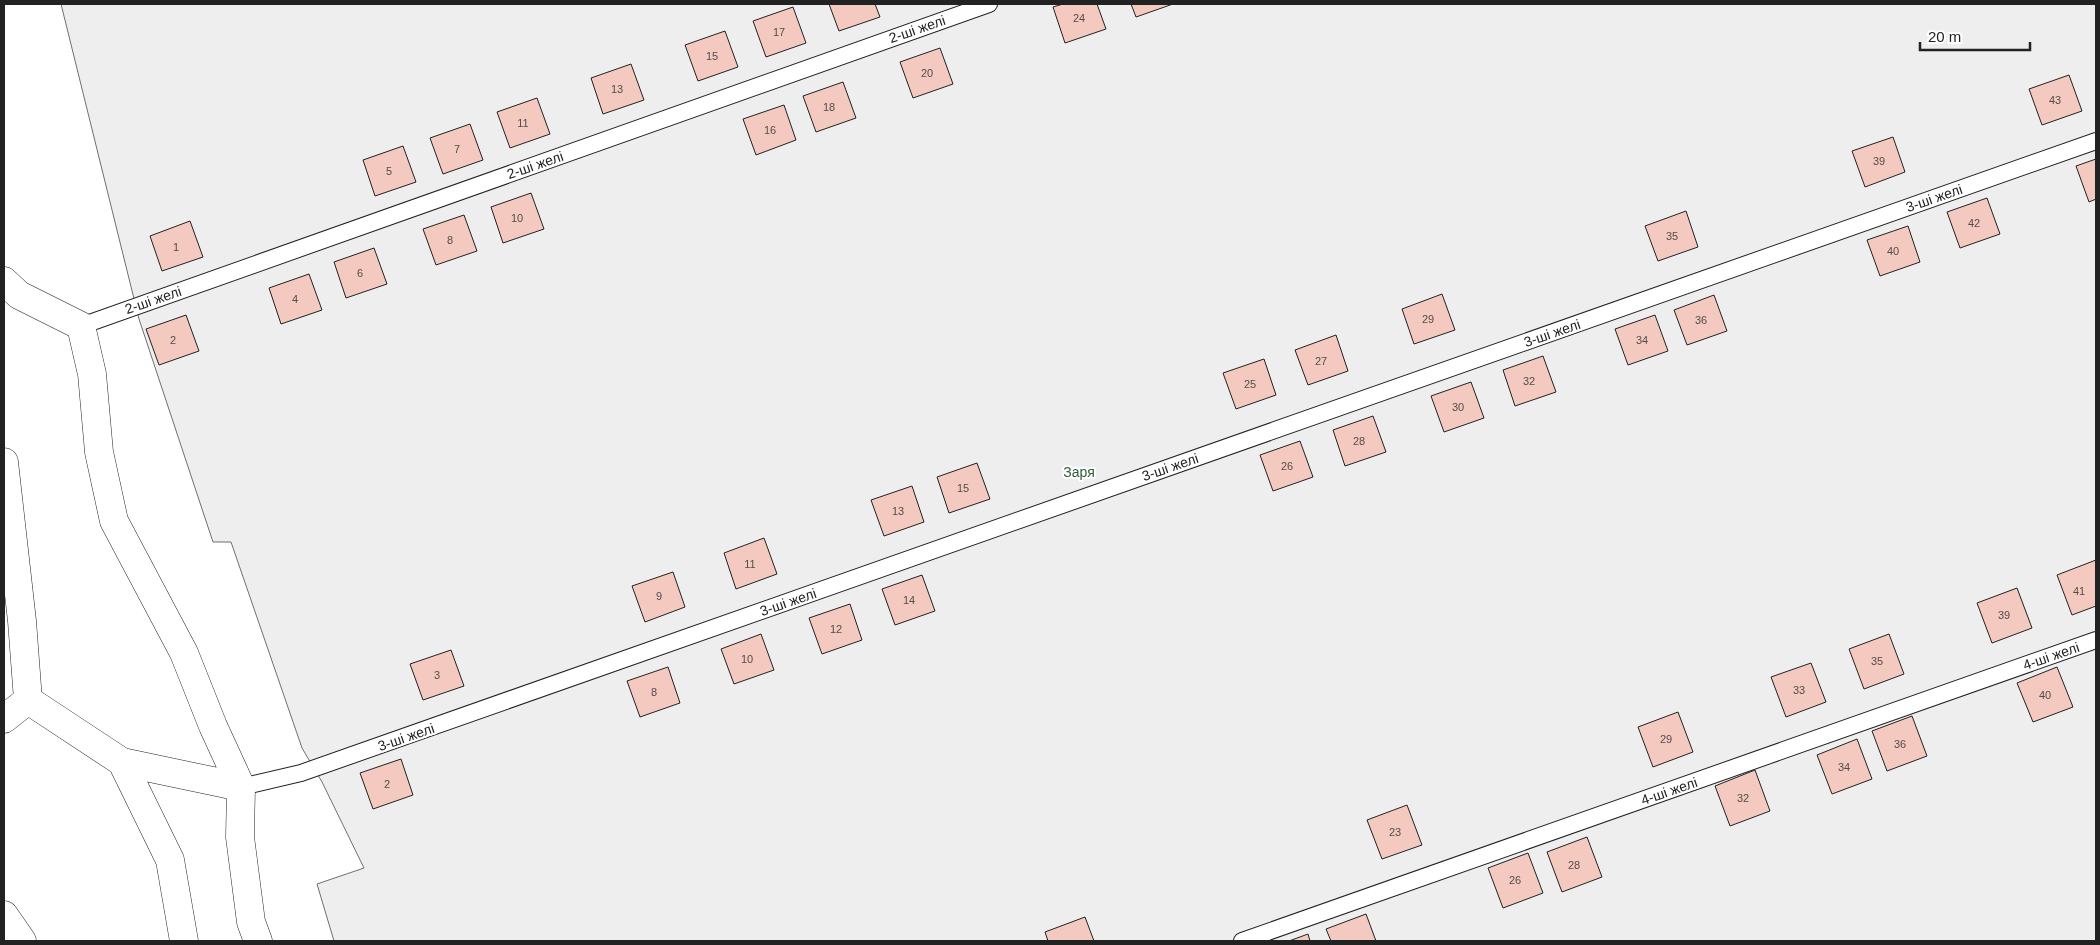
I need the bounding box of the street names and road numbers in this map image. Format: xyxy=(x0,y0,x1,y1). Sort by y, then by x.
street label: 2-ші желі xyxy=(887,12,947,46)
street label: 2-ші желі xyxy=(505,148,565,182)
street label: 3-ші желі xyxy=(1904,181,1964,215)
street label: 2-ші желі xyxy=(123,283,183,317)
street label: 3-ші желі xyxy=(1522,316,1582,350)
street label: 3-ші желі xyxy=(1140,450,1200,484)
street label: 3-ші желі xyxy=(758,585,818,619)
street label: 4-ші желі xyxy=(2021,639,2081,673)
street label: 3-ші желі xyxy=(376,720,436,754)
street label: 4-ші желі xyxy=(1639,774,1699,808)

